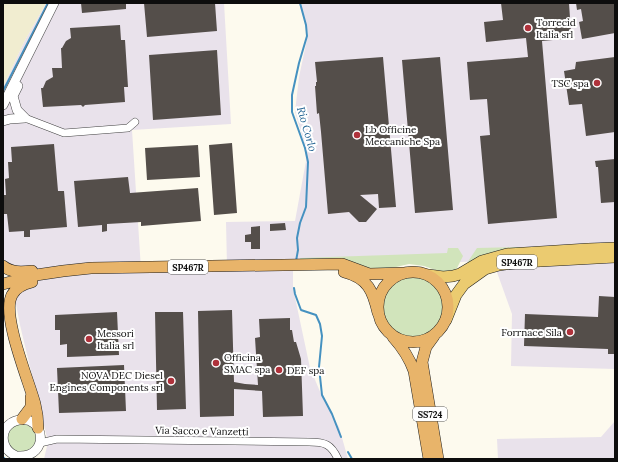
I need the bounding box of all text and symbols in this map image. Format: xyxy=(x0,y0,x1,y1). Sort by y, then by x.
place label: Torrecid Italia srl xyxy=(536,16,576,41)
marker: Torrecid Italia srl xyxy=(523,23,533,33)
place label: TSC spa xyxy=(552,77,589,90)
marker: TSC spa xyxy=(592,78,602,88)
water label: Rio Corlo xyxy=(294,105,320,153)
place label: Lb Officine Meccaniche Spa xyxy=(365,123,440,148)
marker: Lb Officine Meccaniche Spa xyxy=(352,130,362,140)
road number: SP467R xyxy=(497,255,537,269)
road number: SP467R xyxy=(168,260,208,274)
place label: Forrnace Sila xyxy=(501,326,562,339)
place label: Messori Italia srl xyxy=(97,327,134,352)
marker: Forrnace Sila xyxy=(565,327,575,337)
marker: Messori Italia srl xyxy=(84,334,94,344)
place label: Officina SMAC spa xyxy=(224,351,270,376)
marker: Officina SMAC spa xyxy=(211,358,221,368)
place label: DEF spa xyxy=(287,364,324,377)
marker: DEF spa xyxy=(274,365,284,375)
place label: NOVA DEC Diesel Engines Components srl xyxy=(50,369,163,394)
marker: NOVA DEC Diesel Engines Components srl xyxy=(166,376,176,386)
road number: SS724 xyxy=(413,407,447,421)
street label: Via Sacco e Vanzetti xyxy=(154,424,249,438)

